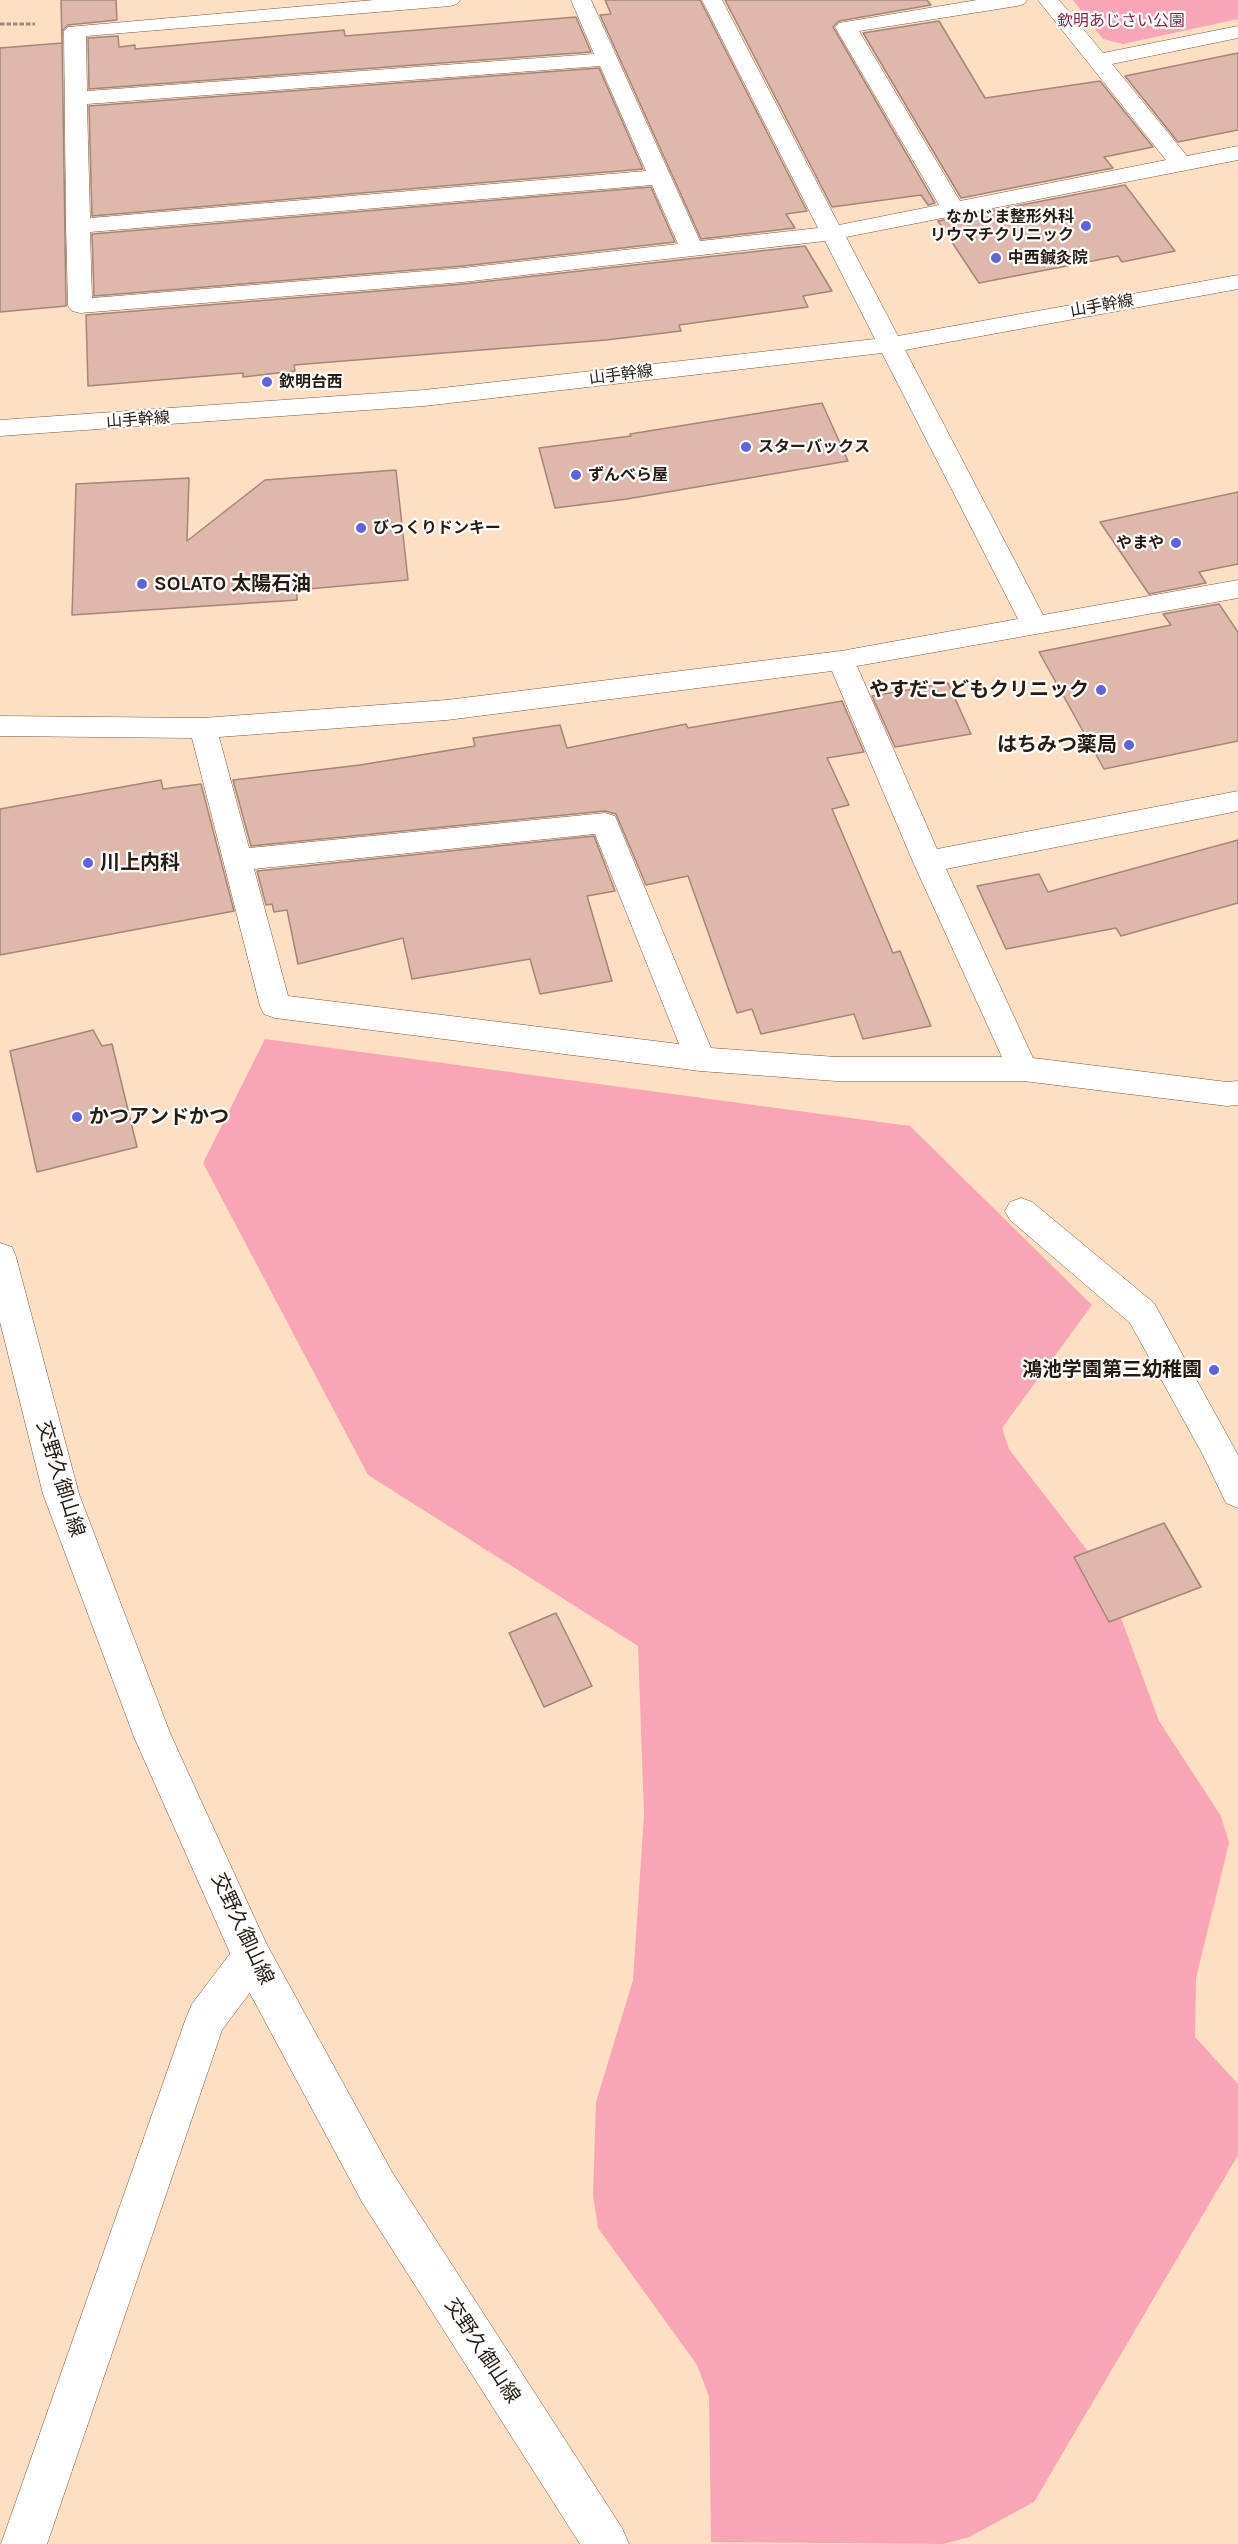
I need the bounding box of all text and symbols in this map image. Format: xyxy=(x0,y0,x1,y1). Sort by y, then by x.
park label: 欽明あじさい公園 xyxy=(1057,11,1185,31)
place label: なかじま整形外科 リウマチクリニック xyxy=(930,207,1074,245)
marker: なかじま整形外科 リウマチクリニック xyxy=(1079,219,1093,233)
place label: 中西鍼灸院 xyxy=(1008,248,1088,268)
marker: 中西鍼灸院 xyxy=(989,251,1003,265)
street label: 山手幹線 xyxy=(1069,291,1135,321)
street label: 山手幹線 xyxy=(588,362,654,388)
place label: 欽明台西 xyxy=(279,372,343,392)
marker: 欽明台西 xyxy=(260,375,274,389)
street label: 山手幹線 xyxy=(105,408,171,432)
place label: スターバックス xyxy=(758,437,870,457)
marker: スターバックス xyxy=(739,440,753,454)
place label: ずんべら屋 xyxy=(588,465,668,485)
marker: ずんべら屋 xyxy=(569,468,583,482)
place label: びっくりドンキー xyxy=(373,518,501,538)
marker: びっくりドンキー xyxy=(354,521,368,535)
place label: やまや xyxy=(1116,533,1164,553)
marker: やまや xyxy=(1169,536,1183,550)
place label: SOLATO 太陽石油 xyxy=(154,572,311,596)
marker: SOLATO 太陽石油 xyxy=(135,577,149,591)
place label: やすだこどもクリニック xyxy=(869,678,1089,702)
marker: やすだこどもクリニック xyxy=(1094,683,1108,697)
place label: はちみつ薬局 xyxy=(997,733,1117,757)
marker: はちみつ薬局 xyxy=(1122,738,1136,752)
place label: 川上内科 xyxy=(100,851,180,875)
marker: 川上内科 xyxy=(81,856,95,870)
place label: かつアンドかつ xyxy=(89,1105,229,1129)
marker: かつアンドかつ xyxy=(70,1110,84,1124)
place label: 鴻池学園第三幼稚園 xyxy=(1022,1358,1202,1382)
marker: 鴻池学園第三幼稚園 xyxy=(1207,1363,1221,1377)
street label: 交野久御山線 xyxy=(31,1418,89,1540)
street label: 交野久御山線 xyxy=(206,1870,278,1988)
street label: 交野久御山線 xyxy=(439,2294,525,2408)

